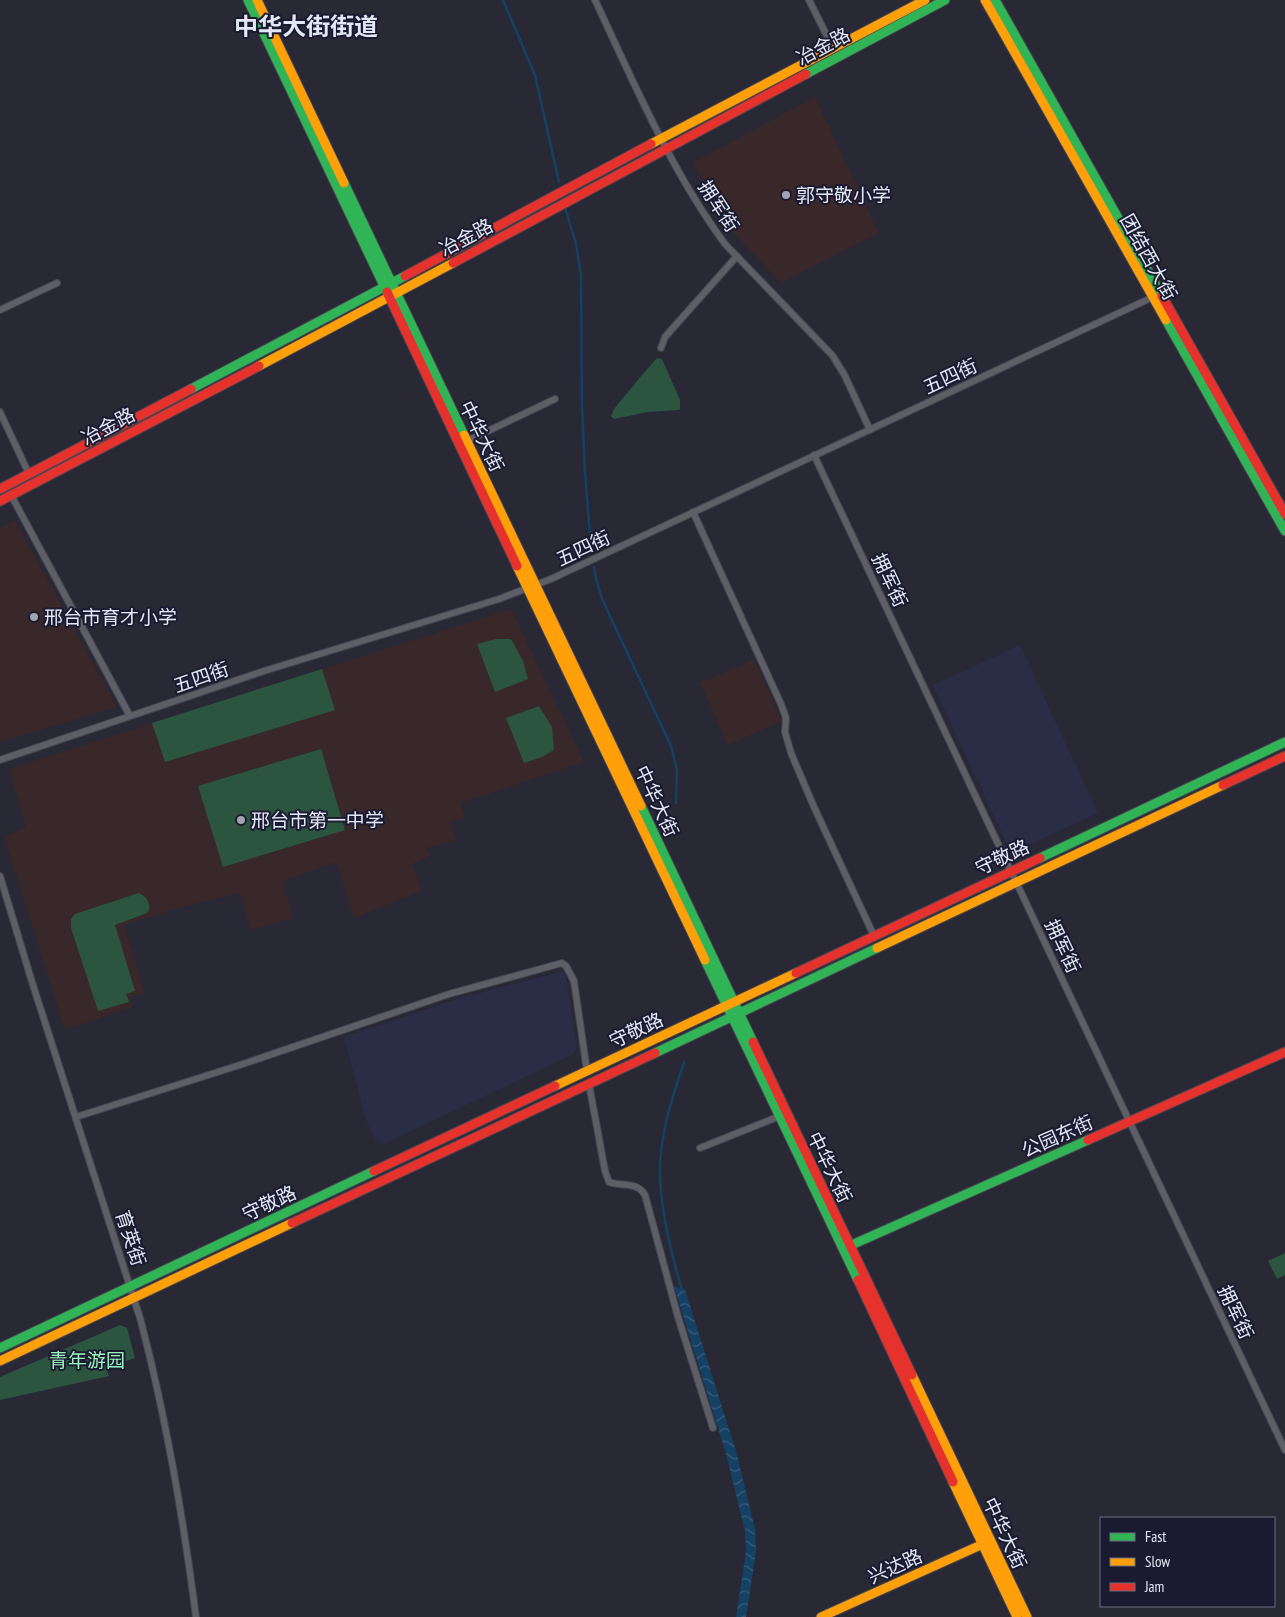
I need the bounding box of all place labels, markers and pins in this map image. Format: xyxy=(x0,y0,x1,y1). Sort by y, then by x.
place label: 郭守敬小学 xyxy=(796,183,891,207)
marker: 郭守敬小学 xyxy=(780,189,792,201)
place label: 邢台市育才小学 xyxy=(44,605,177,629)
marker: 邢台市育才小学 xyxy=(28,611,40,623)
place label: 邢台市第一中学 xyxy=(251,808,384,832)
marker: 邢台市第一中学 xyxy=(235,814,247,826)

